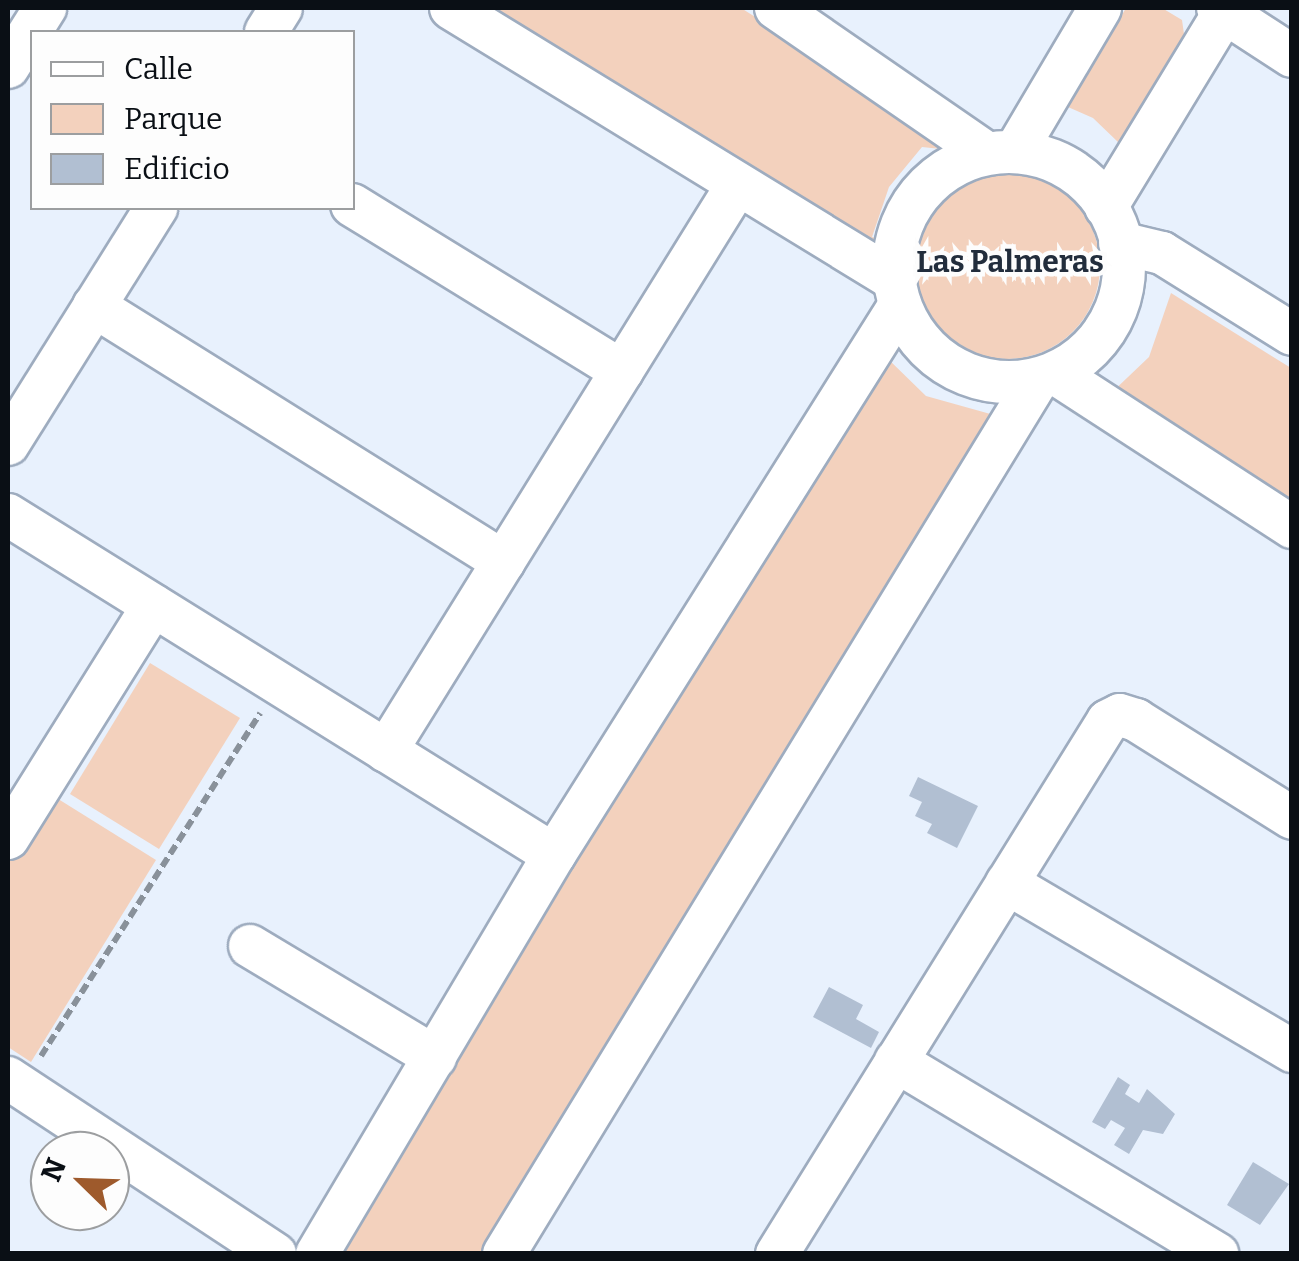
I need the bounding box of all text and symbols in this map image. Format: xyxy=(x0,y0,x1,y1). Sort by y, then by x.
legend xyxy=(30,30,355,210)
text: Calle xyxy=(124,51,193,87)
text: Parque xyxy=(124,101,222,137)
text: Edificio xyxy=(124,151,230,187)
district label: Las Palmeras xyxy=(916,244,1104,280)
north arrow xyxy=(30,1131,130,1231)
text: N xyxy=(34,1153,73,1186)

